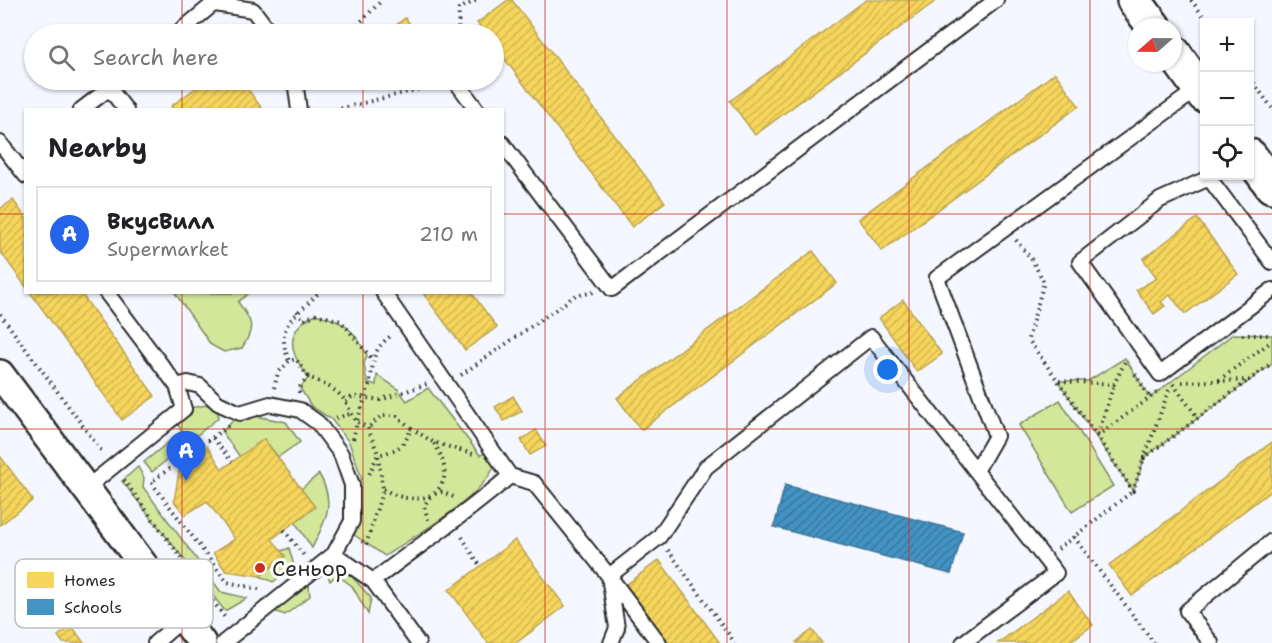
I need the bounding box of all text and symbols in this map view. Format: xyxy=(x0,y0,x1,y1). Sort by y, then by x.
north arrow xyxy=(1128,18,1182,72)
map controls xyxy=(1200,18,1254,180)
button: + xyxy=(1200,18,1254,72)
search box xyxy=(24,24,504,90)
icon: search xyxy=(45,41,78,74)
text: Search here xyxy=(93,43,219,72)
button: − xyxy=(1200,72,1254,126)
button: locate xyxy=(1200,126,1254,180)
text: Nearby xyxy=(48,130,147,165)
text: ВкусВилл xyxy=(107,207,214,236)
text: A xyxy=(62,221,77,247)
text: 210 m xyxy=(419,221,478,247)
text: Supermarket xyxy=(107,236,229,262)
your location xyxy=(873,355,902,384)
pin: A xyxy=(166,432,206,481)
place label: Сеньор xyxy=(272,554,347,583)
legend xyxy=(15,559,213,628)
marker: Сеньор xyxy=(253,561,267,575)
text: Homes xyxy=(64,570,116,591)
text: Schools xyxy=(64,597,122,618)

